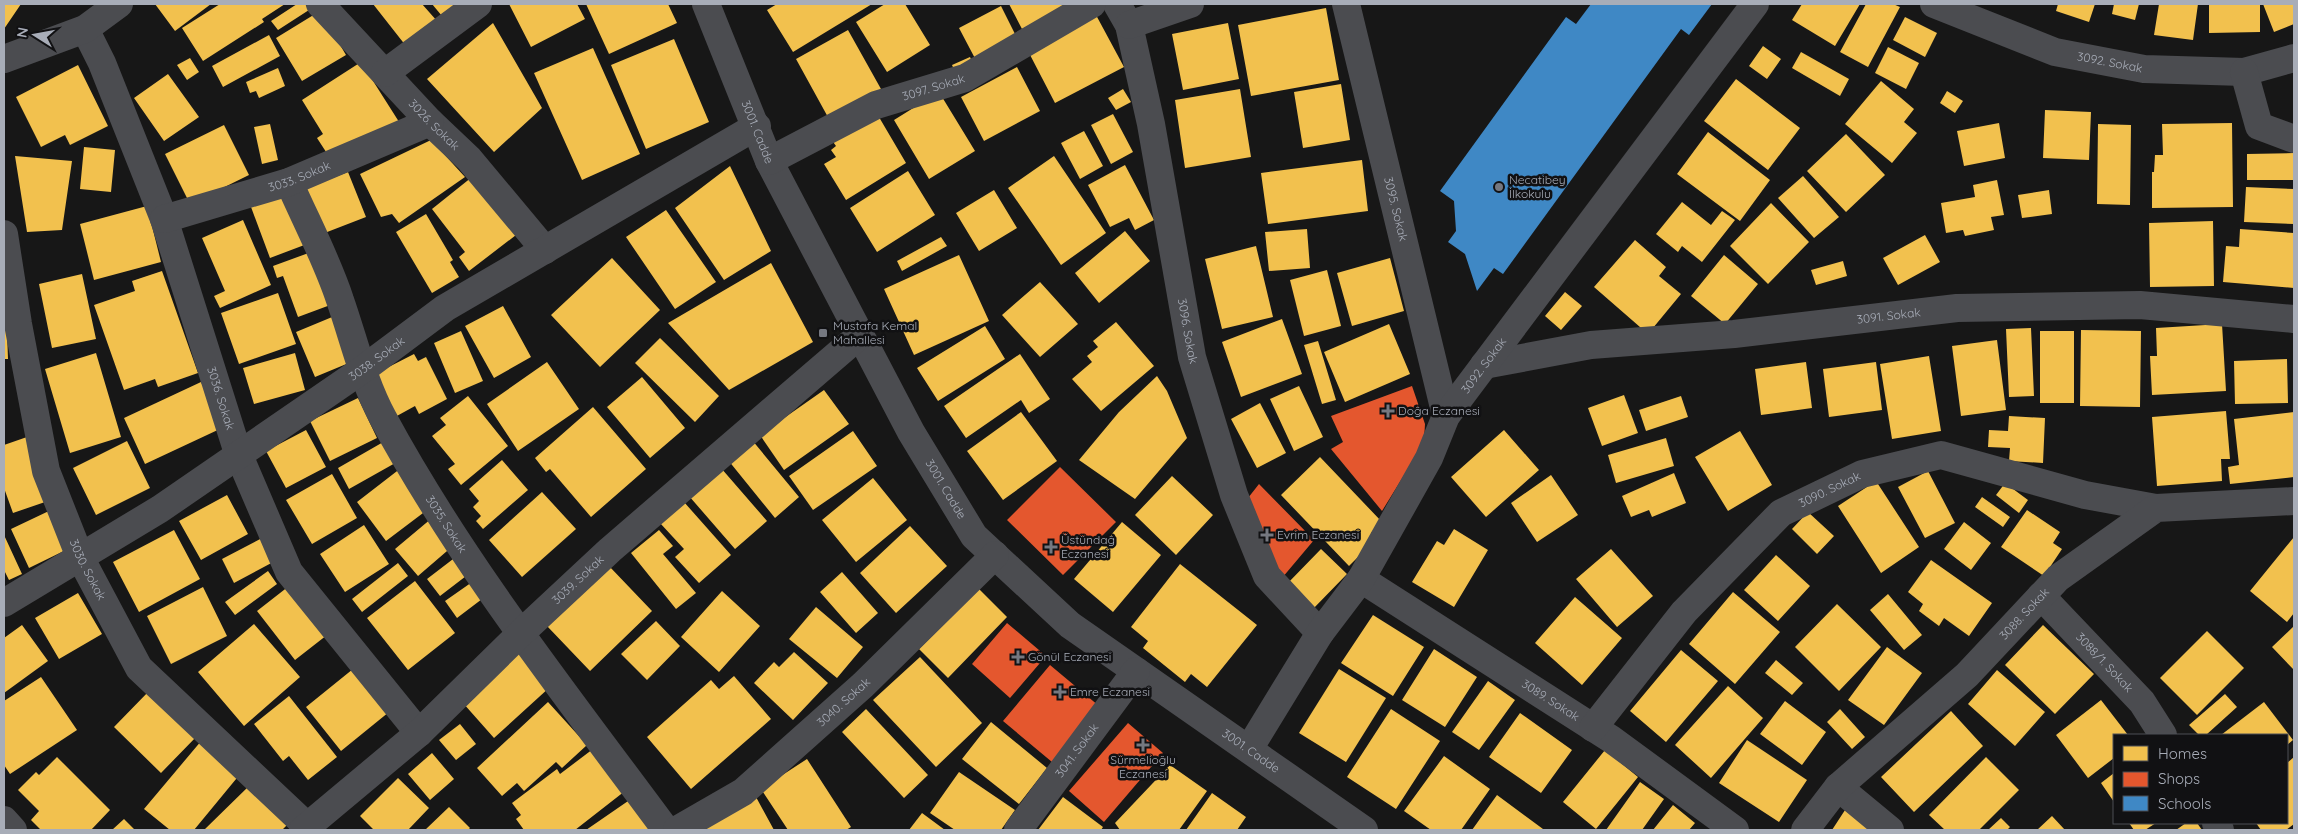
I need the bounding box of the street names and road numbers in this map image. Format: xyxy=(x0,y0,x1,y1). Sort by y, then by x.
street label: 3092. Sokak xyxy=(2076,48,2144,76)
street label: 3097. Sokak xyxy=(900,70,967,104)
street label: 3026. Sokak xyxy=(406,96,463,153)
street label: 3001. Cadde xyxy=(738,98,777,166)
street label: 3033. Sokak xyxy=(266,157,333,195)
street label: 3095. Sokak xyxy=(1381,175,1411,243)
street label: 3096. Sokak xyxy=(1175,297,1202,366)
street label: 3091. Sokak xyxy=(1856,304,1921,327)
street label: 3038. Sokak xyxy=(346,333,407,384)
street label: 3092. Sokak xyxy=(1458,334,1509,396)
street label: 3036. Sokak xyxy=(204,365,238,432)
street label: 3001. Cadde xyxy=(922,456,970,522)
street label: 3090. Sokak xyxy=(1796,468,1863,510)
street label: 3035. Sokak xyxy=(423,492,471,556)
street label: 3030. Sokak xyxy=(67,537,110,603)
street label: 3039. Sokak xyxy=(549,552,607,607)
street label: 3088. Sokak xyxy=(1996,584,2052,643)
street label: 3088/1. Sokak xyxy=(2073,629,2137,695)
street label: 3040. Sokak xyxy=(814,674,873,730)
street label: 3089. Sokak xyxy=(1519,676,1582,724)
street label: 3041. Sokak xyxy=(1052,720,1102,780)
street label: 3001. Cadde xyxy=(1219,725,1283,776)

